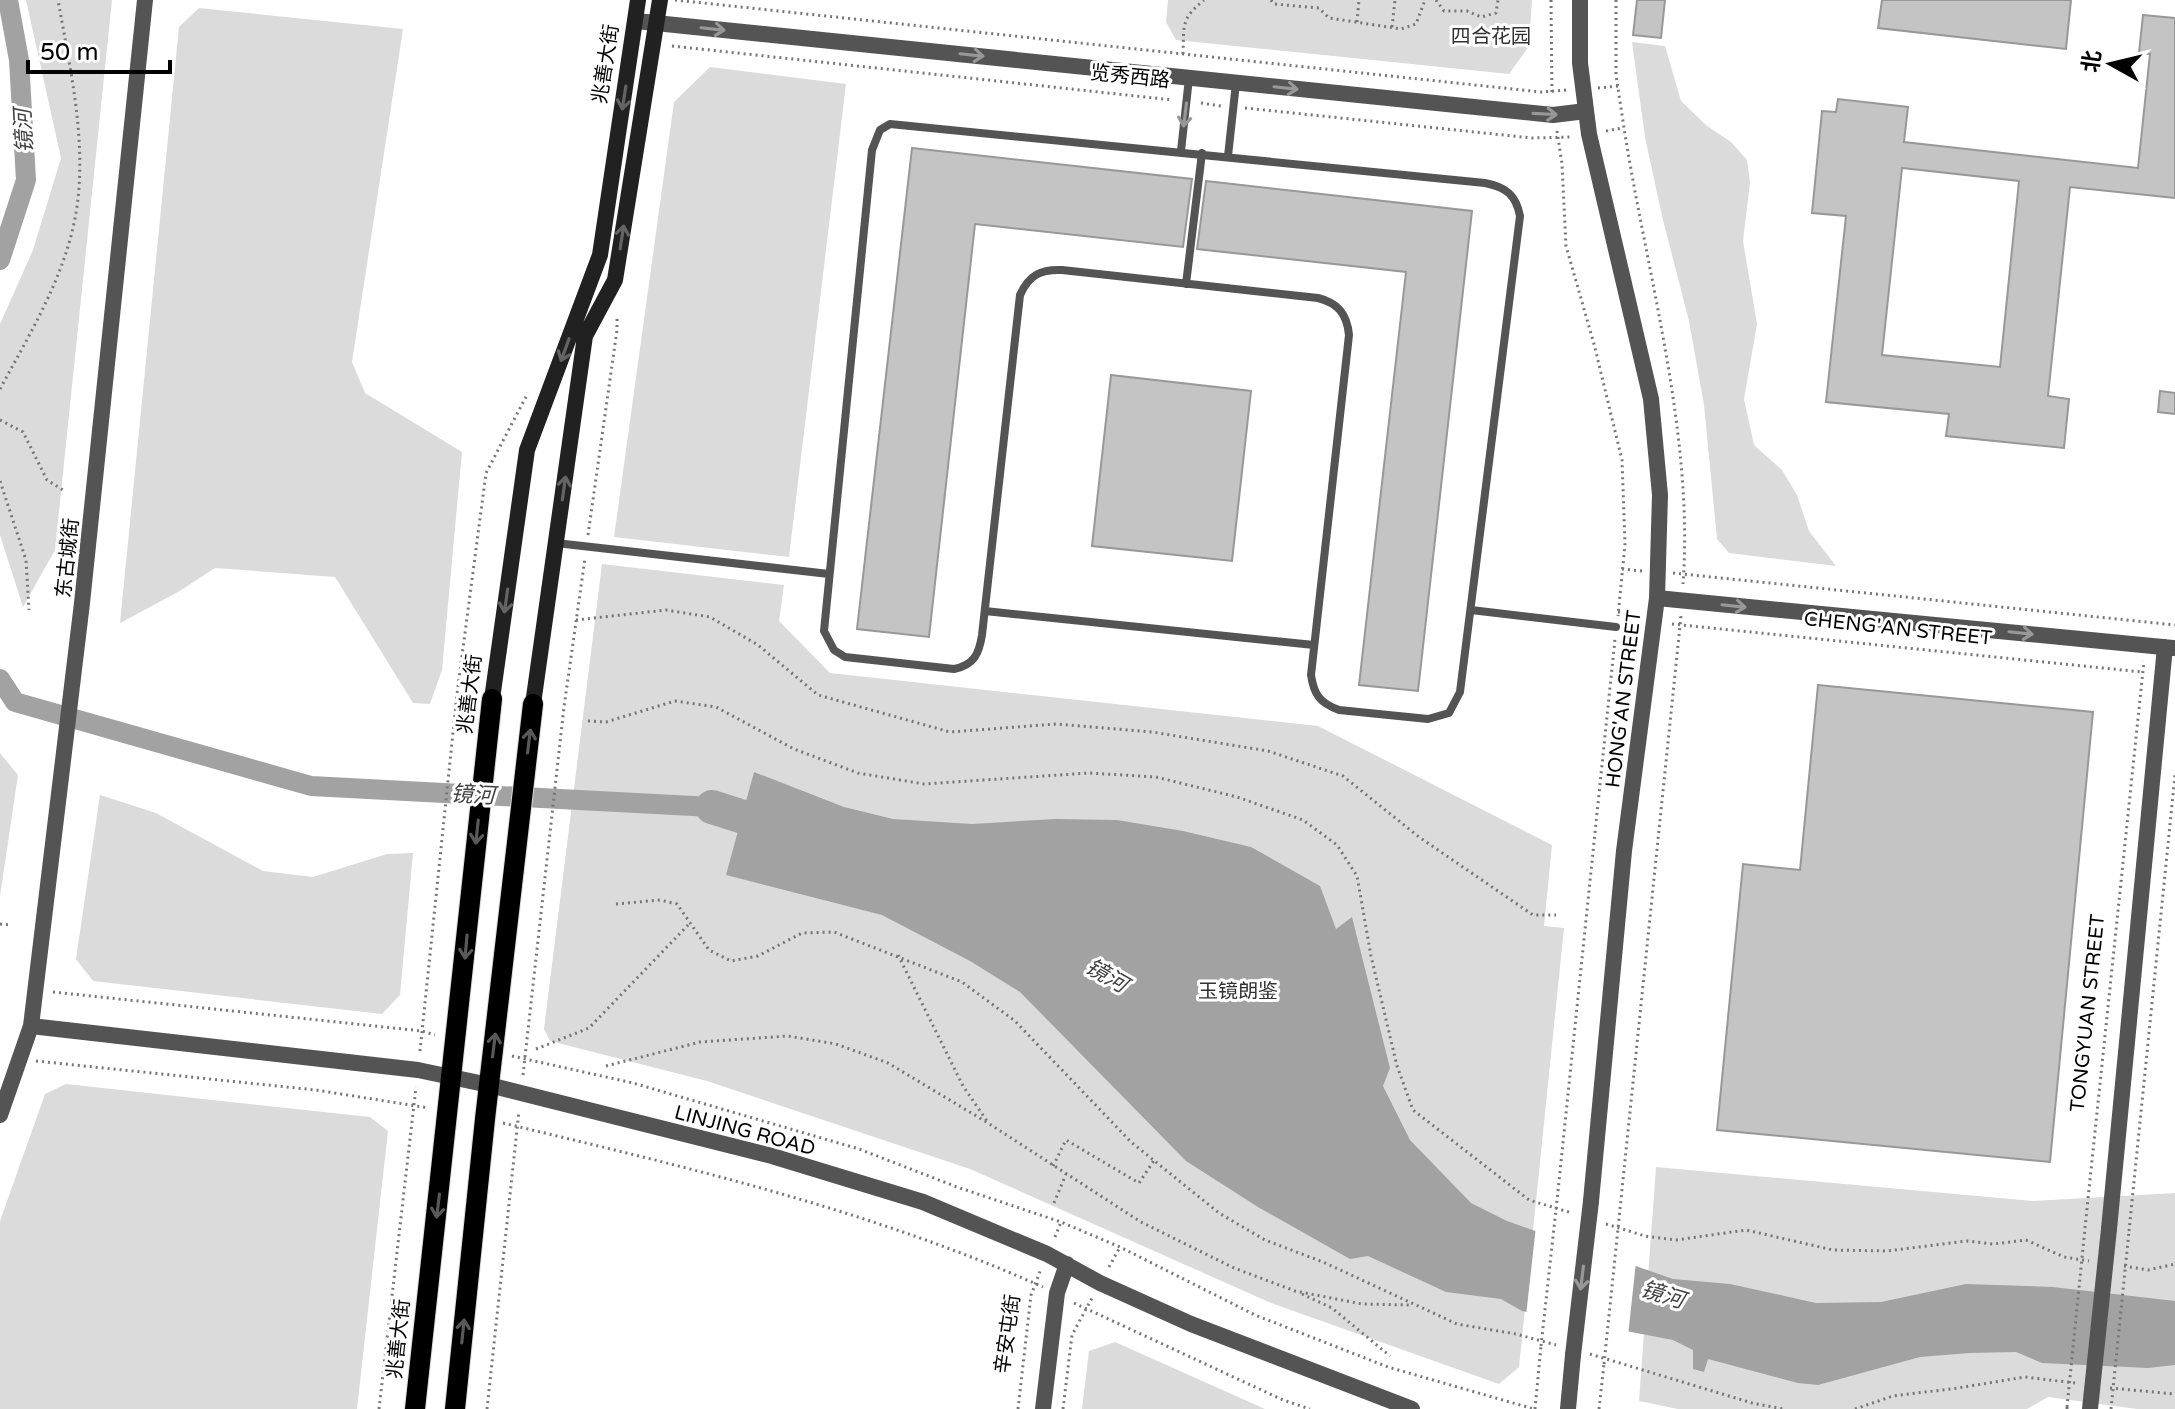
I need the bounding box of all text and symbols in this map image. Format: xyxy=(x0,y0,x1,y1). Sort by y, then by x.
one-way arrow xyxy=(699,21,726,36)
street label: 兆善大街 xyxy=(588,23,624,106)
scale bar xyxy=(28,24,170,74)
north arrow xyxy=(2071,24,2151,104)
park label: 四合花园 xyxy=(1451,25,1531,49)
text: 50 m xyxy=(40,38,98,67)
one-way arrow xyxy=(958,48,985,63)
text: 北 xyxy=(2078,49,2107,74)
street label: 览秀西路 xyxy=(1089,61,1171,93)
one-way arrow xyxy=(1272,80,1299,95)
one-way arrow xyxy=(616,85,631,110)
one-way arrow xyxy=(1177,101,1192,127)
water label: 镜河 xyxy=(10,104,38,154)
one-way arrow xyxy=(1531,107,1558,122)
one-way arrow xyxy=(615,225,630,250)
one-way arrow xyxy=(557,337,571,361)
one-way arrow xyxy=(557,476,572,501)
street label: 东古城街 xyxy=(52,517,84,599)
one-way arrow xyxy=(498,588,513,613)
one-way arrow xyxy=(1720,598,1747,613)
street label: CHENG'AN STREET xyxy=(1803,607,1993,651)
street label: HONG'AN STREET xyxy=(1601,609,1647,789)
one-way arrow xyxy=(2007,626,2034,641)
street label: 兆善大街 xyxy=(453,653,487,735)
one-way arrow xyxy=(522,729,537,754)
water label: 镜河 xyxy=(450,781,500,809)
one-way arrow xyxy=(470,818,485,845)
street label: TONGYUAN STREET xyxy=(2066,913,2110,1113)
one-way arrow xyxy=(458,933,473,960)
water label: 镜河 xyxy=(1081,954,1136,1000)
park label: 玉镜朗鉴 xyxy=(1198,980,1278,1004)
one-way arrow xyxy=(487,1033,502,1058)
street label: LINJING ROAD xyxy=(672,1101,818,1161)
one-way arrow xyxy=(430,1192,445,1219)
one-way arrow xyxy=(1574,1264,1589,1291)
water label: 镜河 xyxy=(1638,1276,1691,1315)
street label: 辛安屯街 xyxy=(991,1293,1025,1375)
street label: 兆善大街 xyxy=(383,1298,415,1380)
one-way arrow xyxy=(456,1319,471,1345)

